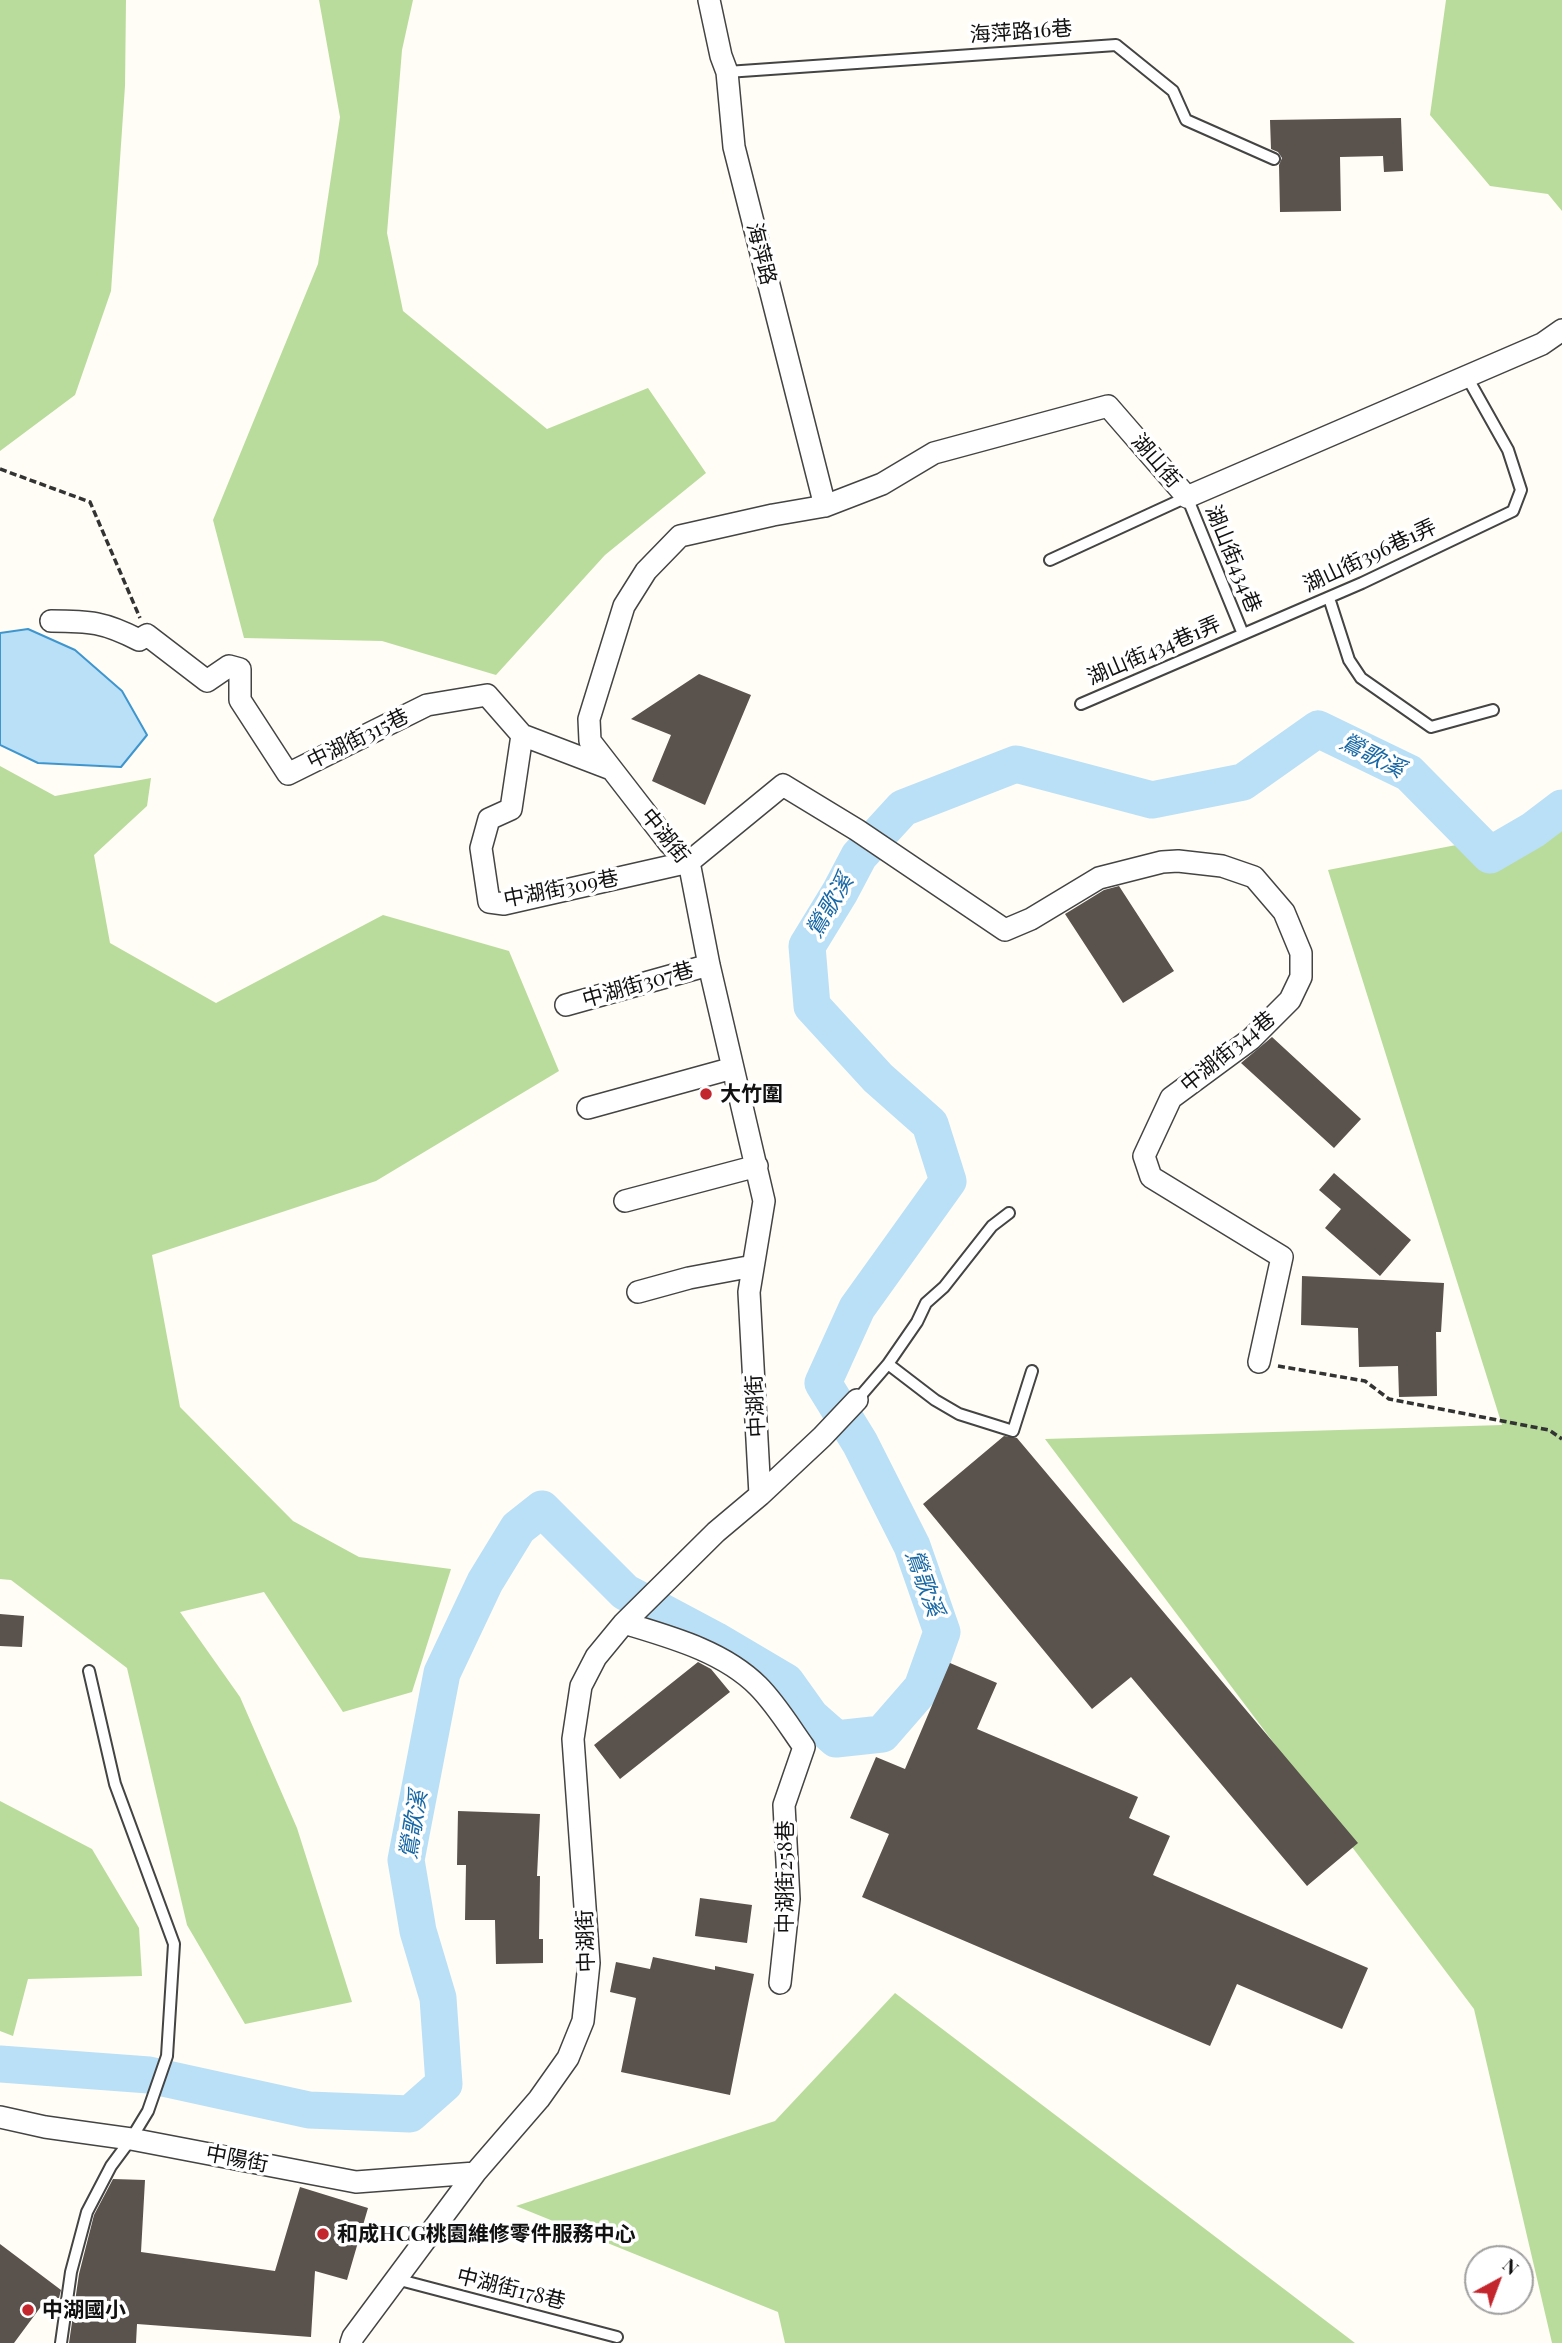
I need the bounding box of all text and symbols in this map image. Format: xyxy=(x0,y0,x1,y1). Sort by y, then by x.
street label: 海萍路16巷 xyxy=(969,16,1073,48)
street label: 海萍路 xyxy=(741,220,781,288)
street label: 湖山街 xyxy=(1126,429,1186,493)
street label: 湖山街434巷 xyxy=(1200,502,1266,616)
street label: 湖山街396巷1弄 xyxy=(1300,514,1440,598)
street label: 湖山街434巷1弄 xyxy=(1083,612,1225,690)
street label: 中湖街315巷 xyxy=(303,704,413,774)
water label: 鶯歌溪 xyxy=(1335,728,1409,784)
street label: 中湖街 xyxy=(635,804,695,868)
street label: 中湖街309巷 xyxy=(501,865,621,913)
water label: 鶯歌溪 xyxy=(801,869,859,943)
street label: 中湖街307巷 xyxy=(579,957,697,1013)
street label: 中湖街344巷 xyxy=(1176,1006,1280,1098)
place label: 大竹圍 xyxy=(720,1081,783,1107)
marker: 大竹圍 xyxy=(698,1086,714,1102)
street label: 中湖街 xyxy=(742,1374,770,1438)
water label: 鶯歌溪 xyxy=(899,1546,949,1620)
water label: 鶯歌溪 xyxy=(395,1789,433,1861)
street label: 中湖街258巷 xyxy=(772,1820,798,1934)
street label: 中湖街 xyxy=(572,1909,600,1973)
street label: 中陽街 xyxy=(204,2141,270,2177)
place label: 和成HCG桃園維修零件服務中心 xyxy=(337,2221,636,2247)
marker: 和成HCG桃園維修零件服務中心 xyxy=(315,2226,331,2242)
north arrow xyxy=(1464,2245,1534,2315)
text: N xyxy=(1498,2251,1525,2280)
street label: 中湖街178巷 xyxy=(454,2263,568,2315)
place label: 中湖國小 xyxy=(42,2297,126,2323)
marker: 中湖國小 xyxy=(20,2302,36,2318)

